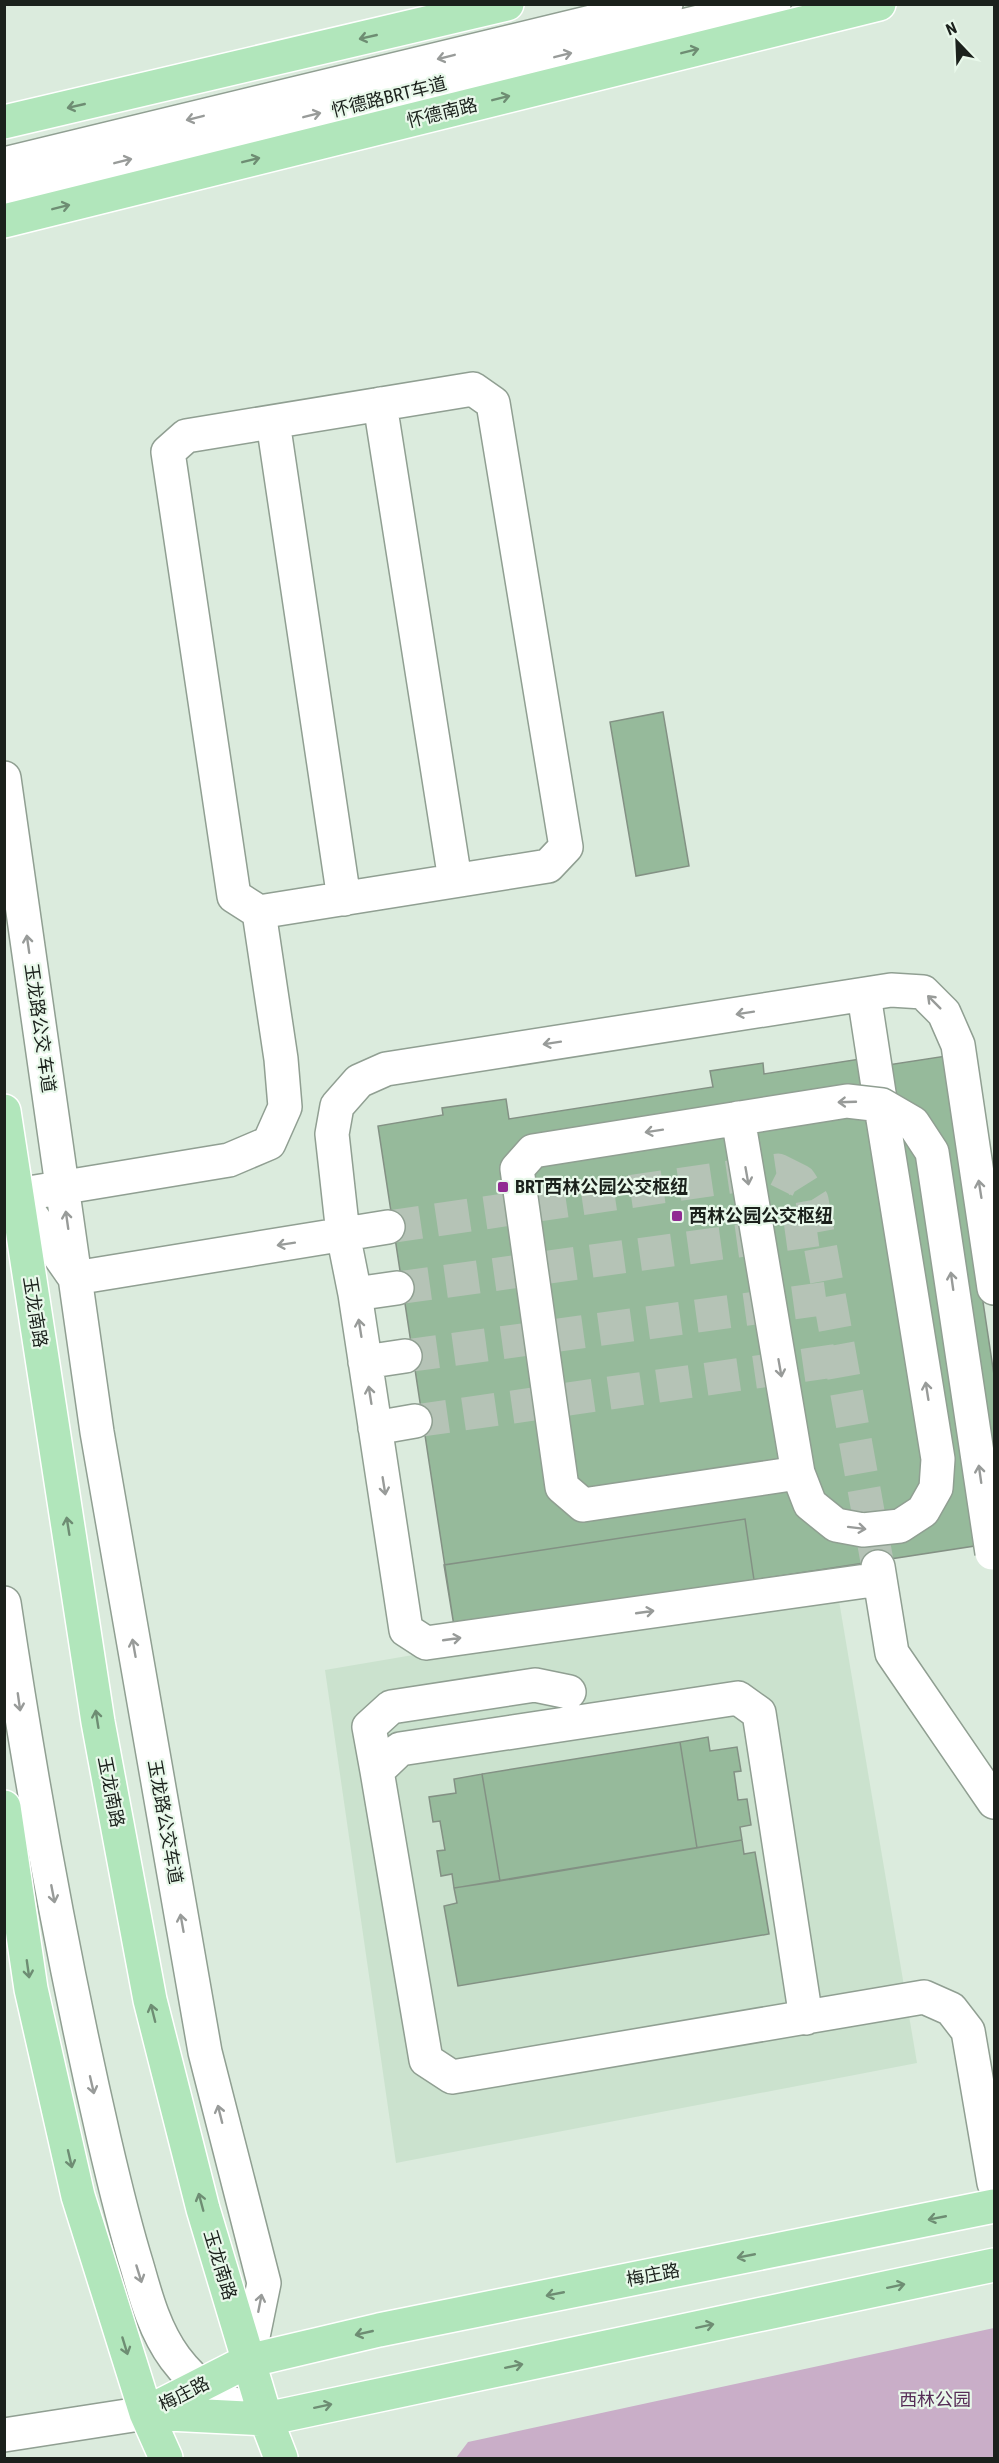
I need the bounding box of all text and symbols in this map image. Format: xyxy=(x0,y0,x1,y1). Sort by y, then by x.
north arrow xyxy=(927,12,987,72)
text: N xyxy=(943,18,960,39)
one-way arrow xyxy=(359,32,378,43)
one-way arrow xyxy=(681,45,700,57)
one-way arrow xyxy=(553,49,572,61)
one-way arrow xyxy=(437,52,456,64)
street label: 怀德路BRT车道 xyxy=(329,72,449,121)
one-way arrow xyxy=(491,92,510,103)
street label: 怀德南路 xyxy=(404,94,479,131)
one-way arrow xyxy=(66,100,85,112)
one-way arrow xyxy=(302,109,321,121)
one-way arrow xyxy=(186,112,205,124)
one-way arrow xyxy=(113,154,132,166)
one-way arrow xyxy=(241,154,260,165)
one-way arrow xyxy=(51,200,70,212)
one-way arrow xyxy=(22,934,33,954)
street label: 玉龙路公交 车道 xyxy=(21,962,60,1094)
one-way arrow xyxy=(926,995,941,1010)
one-way arrow xyxy=(736,1008,755,1019)
one-way arrow xyxy=(543,1037,563,1048)
one-way arrow xyxy=(837,1096,857,1108)
one-way arrow xyxy=(645,1126,664,1137)
one-way arrow xyxy=(742,1165,753,1185)
place label: BRT西林公园公交枢纽 xyxy=(515,1176,688,1197)
one-way arrow xyxy=(974,1179,985,1199)
marker: BRT西林公园公交枢纽 xyxy=(496,1180,510,1194)
place label: 西林公园公交枢纽 xyxy=(689,1205,833,1226)
marker: 西林公园公交枢纽 xyxy=(670,1209,684,1223)
one-way arrow xyxy=(62,1211,73,1230)
one-way arrow xyxy=(276,1238,296,1249)
one-way arrow xyxy=(946,1272,957,1291)
street label: 玉龙南路 xyxy=(19,1275,51,1349)
one-way arrow xyxy=(354,1319,365,1339)
one-way arrow xyxy=(775,1358,786,1377)
one-way arrow xyxy=(922,1382,933,1401)
one-way arrow xyxy=(365,1386,376,1406)
one-way arrow xyxy=(975,1465,986,1484)
one-way arrow xyxy=(379,1476,390,1495)
one-way arrow xyxy=(62,1516,73,1536)
one-way arrow xyxy=(847,1523,867,1534)
one-way arrow xyxy=(634,1607,654,1618)
one-way arrow xyxy=(441,1634,461,1645)
one-way arrow xyxy=(129,1639,140,1658)
one-way arrow xyxy=(14,1692,25,1711)
one-way arrow xyxy=(92,1709,103,1729)
street label: 玉龙南路 xyxy=(94,1755,129,1829)
street label: 玉龙路公交车道 xyxy=(144,1758,187,1886)
one-way arrow xyxy=(48,1884,59,1903)
one-way arrow xyxy=(176,1914,187,1933)
one-way arrow xyxy=(23,1958,34,1978)
one-way arrow xyxy=(147,2004,158,2023)
one-way arrow xyxy=(86,2075,98,2094)
one-way arrow xyxy=(214,2105,226,2124)
one-way arrow xyxy=(65,2149,76,2168)
one-way arrow xyxy=(195,2193,206,2212)
one-way arrow xyxy=(928,2213,947,2224)
street label: 玉龙南路 xyxy=(200,2227,241,2302)
one-way arrow xyxy=(737,2251,756,2262)
street label: 梅庄路 xyxy=(624,2259,681,2290)
one-way arrow xyxy=(134,2264,145,2283)
one-way arrow xyxy=(886,2279,905,2291)
one-way arrow xyxy=(545,2289,565,2300)
one-way arrow xyxy=(255,2294,266,2313)
one-way arrow xyxy=(695,2320,714,2331)
one-way arrow xyxy=(354,2328,373,2340)
one-way arrow xyxy=(121,2336,132,2355)
one-way arrow xyxy=(504,2360,524,2371)
street label: 梅庄路 xyxy=(155,2372,213,2415)
park label: 西林公园 xyxy=(899,2389,971,2410)
one-way arrow xyxy=(314,2400,333,2412)

